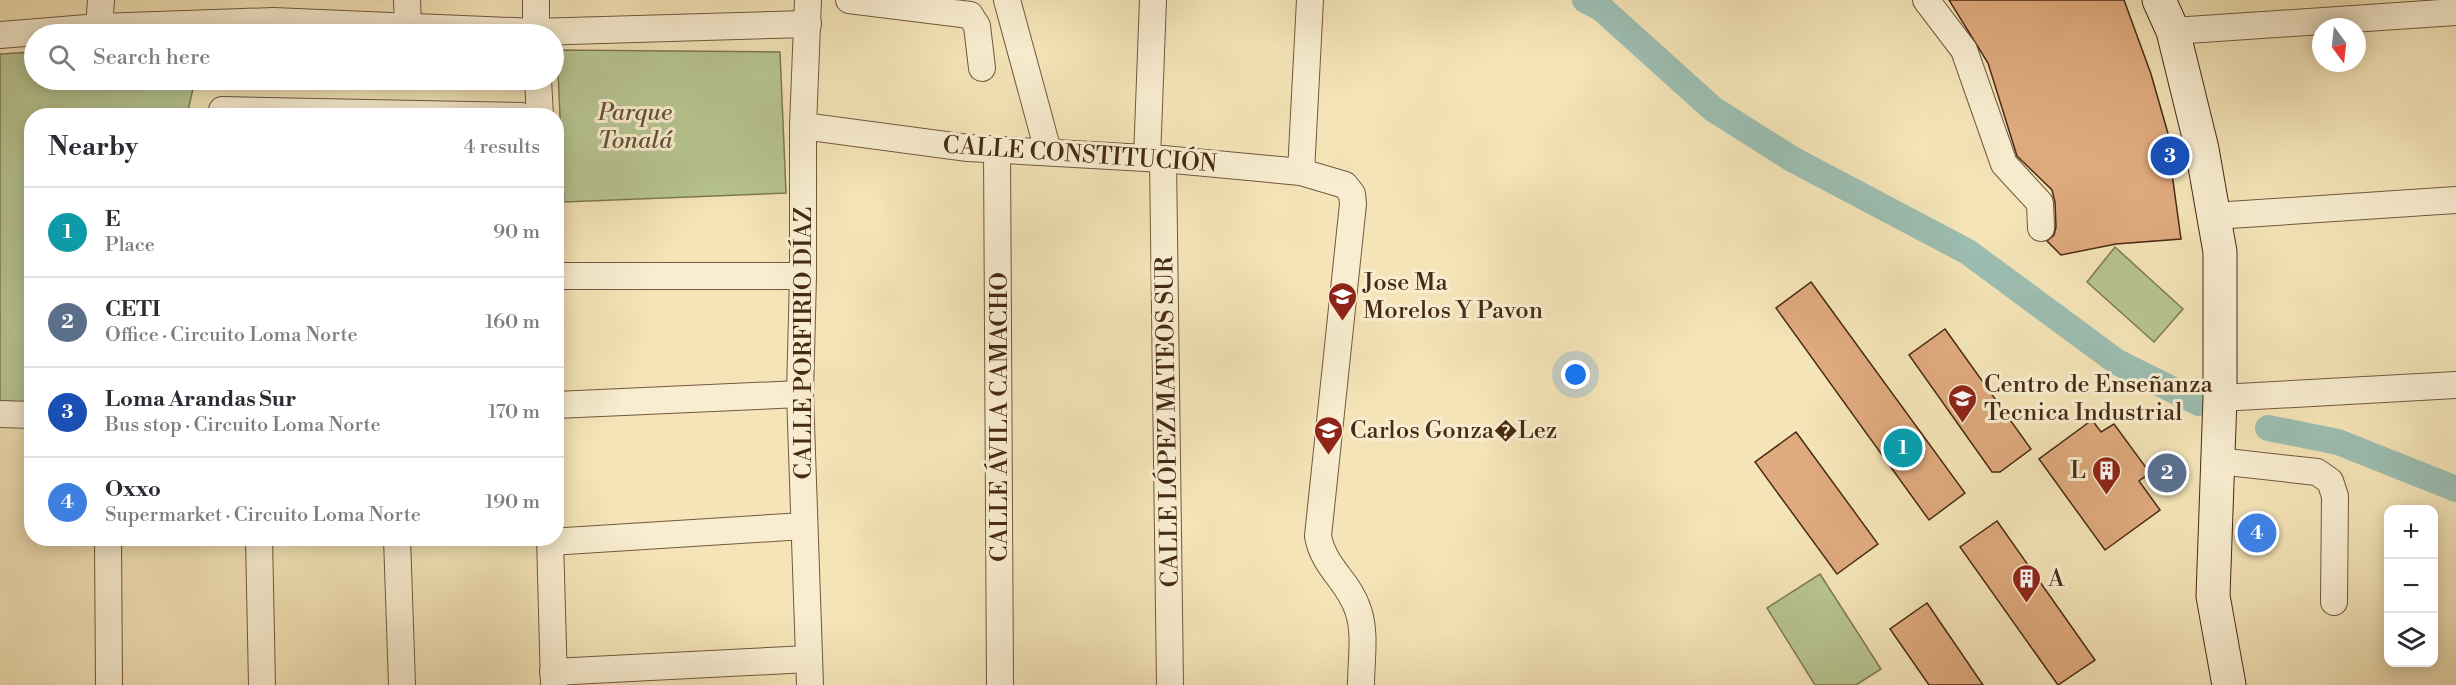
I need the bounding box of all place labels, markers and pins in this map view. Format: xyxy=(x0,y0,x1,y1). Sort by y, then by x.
pin: 3 xyxy=(2150,134,2190,178)
place label: Jose Ma Morelos Y Pavon xyxy=(1362,268,1543,326)
school or university icon: Jose Ma Morelos Y Pavon xyxy=(1326,280,1358,322)
place label: Centro de Enseñanza Tecnica Industrial xyxy=(1984,370,2213,428)
school or university icon: Centro de Enseñanza Tecnica Industrial xyxy=(1947,382,1979,424)
school or university icon: Carlos Gonza�Lez xyxy=(1313,414,1345,456)
place label: Carlos Gonza�Lez xyxy=(1350,416,1557,446)
pin: 1 xyxy=(1884,426,1922,470)
pin: 2 xyxy=(2148,450,2186,496)
building icon: L xyxy=(2091,454,2123,496)
place label: L xyxy=(2070,456,2086,486)
pin: 4 xyxy=(2238,510,2276,556)
building icon: A xyxy=(2011,562,2043,604)
place label: A xyxy=(2047,564,2065,594)

